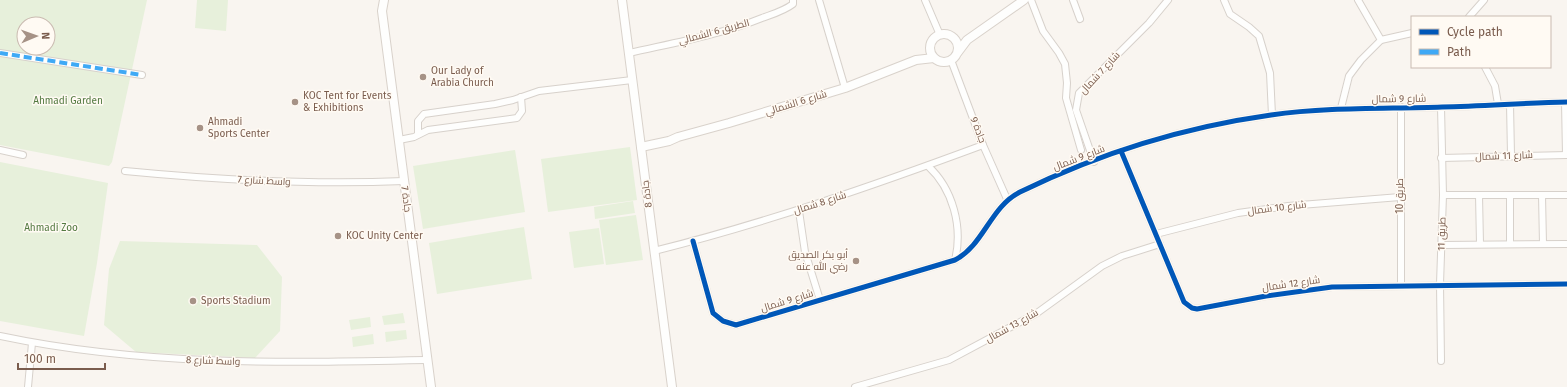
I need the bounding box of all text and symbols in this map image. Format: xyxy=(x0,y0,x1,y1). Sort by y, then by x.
north arrow xyxy=(16,16,56,56)
legend xyxy=(1411,16,1551,68)
street label: الطريق 6 الشمالي xyxy=(677,17,751,48)
text: Cycle path xyxy=(1447,25,1503,39)
text: N xyxy=(39,32,52,40)
text: Path xyxy=(1447,45,1471,59)
street label: شارع 7 شمال xyxy=(1077,49,1123,97)
place label: Our Lady of Arabia Church xyxy=(431,65,494,89)
marker: Our Lady of Arabia Church xyxy=(418,72,428,82)
street label: شارع 6 الشمالي xyxy=(764,88,829,119)
place label: KOC Tent for Events & Exhibitions xyxy=(303,90,392,114)
street label: شارع 9 شمال xyxy=(1372,93,1426,105)
park label: Ahmadi Garden xyxy=(33,95,103,107)
marker: KOC Tent for Events & Exhibitions xyxy=(290,97,300,107)
street label: جادة 9 xyxy=(968,115,988,145)
place label: Ahmadi Sports Center xyxy=(208,116,270,140)
marker: Ahmadi Sports Center xyxy=(195,123,205,133)
street label: شارع 9 شمال xyxy=(1051,143,1107,173)
street label: شارع 11 شمال xyxy=(1475,149,1533,163)
street label: واسط شارع 7 xyxy=(237,174,291,188)
street label: طريق 10 xyxy=(1394,178,1406,214)
street label: جادة 8 xyxy=(639,180,655,208)
street label: جادة 7 xyxy=(398,185,414,213)
street label: شارع 8 شمال xyxy=(792,189,848,217)
street label: شارع 10 شمال xyxy=(1247,198,1307,218)
street label: طريق 11 xyxy=(1435,217,1449,251)
park label: Ahmadi Zoo xyxy=(24,222,78,234)
place label: KOC Unity Center xyxy=(346,230,423,242)
marker: KOC Unity Center xyxy=(333,231,343,241)
place label: أبو بكر الصديق رضي الله عنه xyxy=(788,248,848,274)
marker: أبو بكر الصديق رضي الله عنه xyxy=(851,256,861,266)
street label: شارع 12 شمال xyxy=(1261,274,1321,294)
street label: شارع 9 شمال xyxy=(759,287,815,315)
place label: Sports Stadium xyxy=(201,295,271,307)
marker: Sports Stadium xyxy=(188,296,198,306)
street label: شارع 13 شمال xyxy=(983,307,1041,345)
scale bar xyxy=(18,345,105,371)
text: 100 m xyxy=(24,352,56,366)
street label: واسط شارع 8 xyxy=(186,354,240,368)

